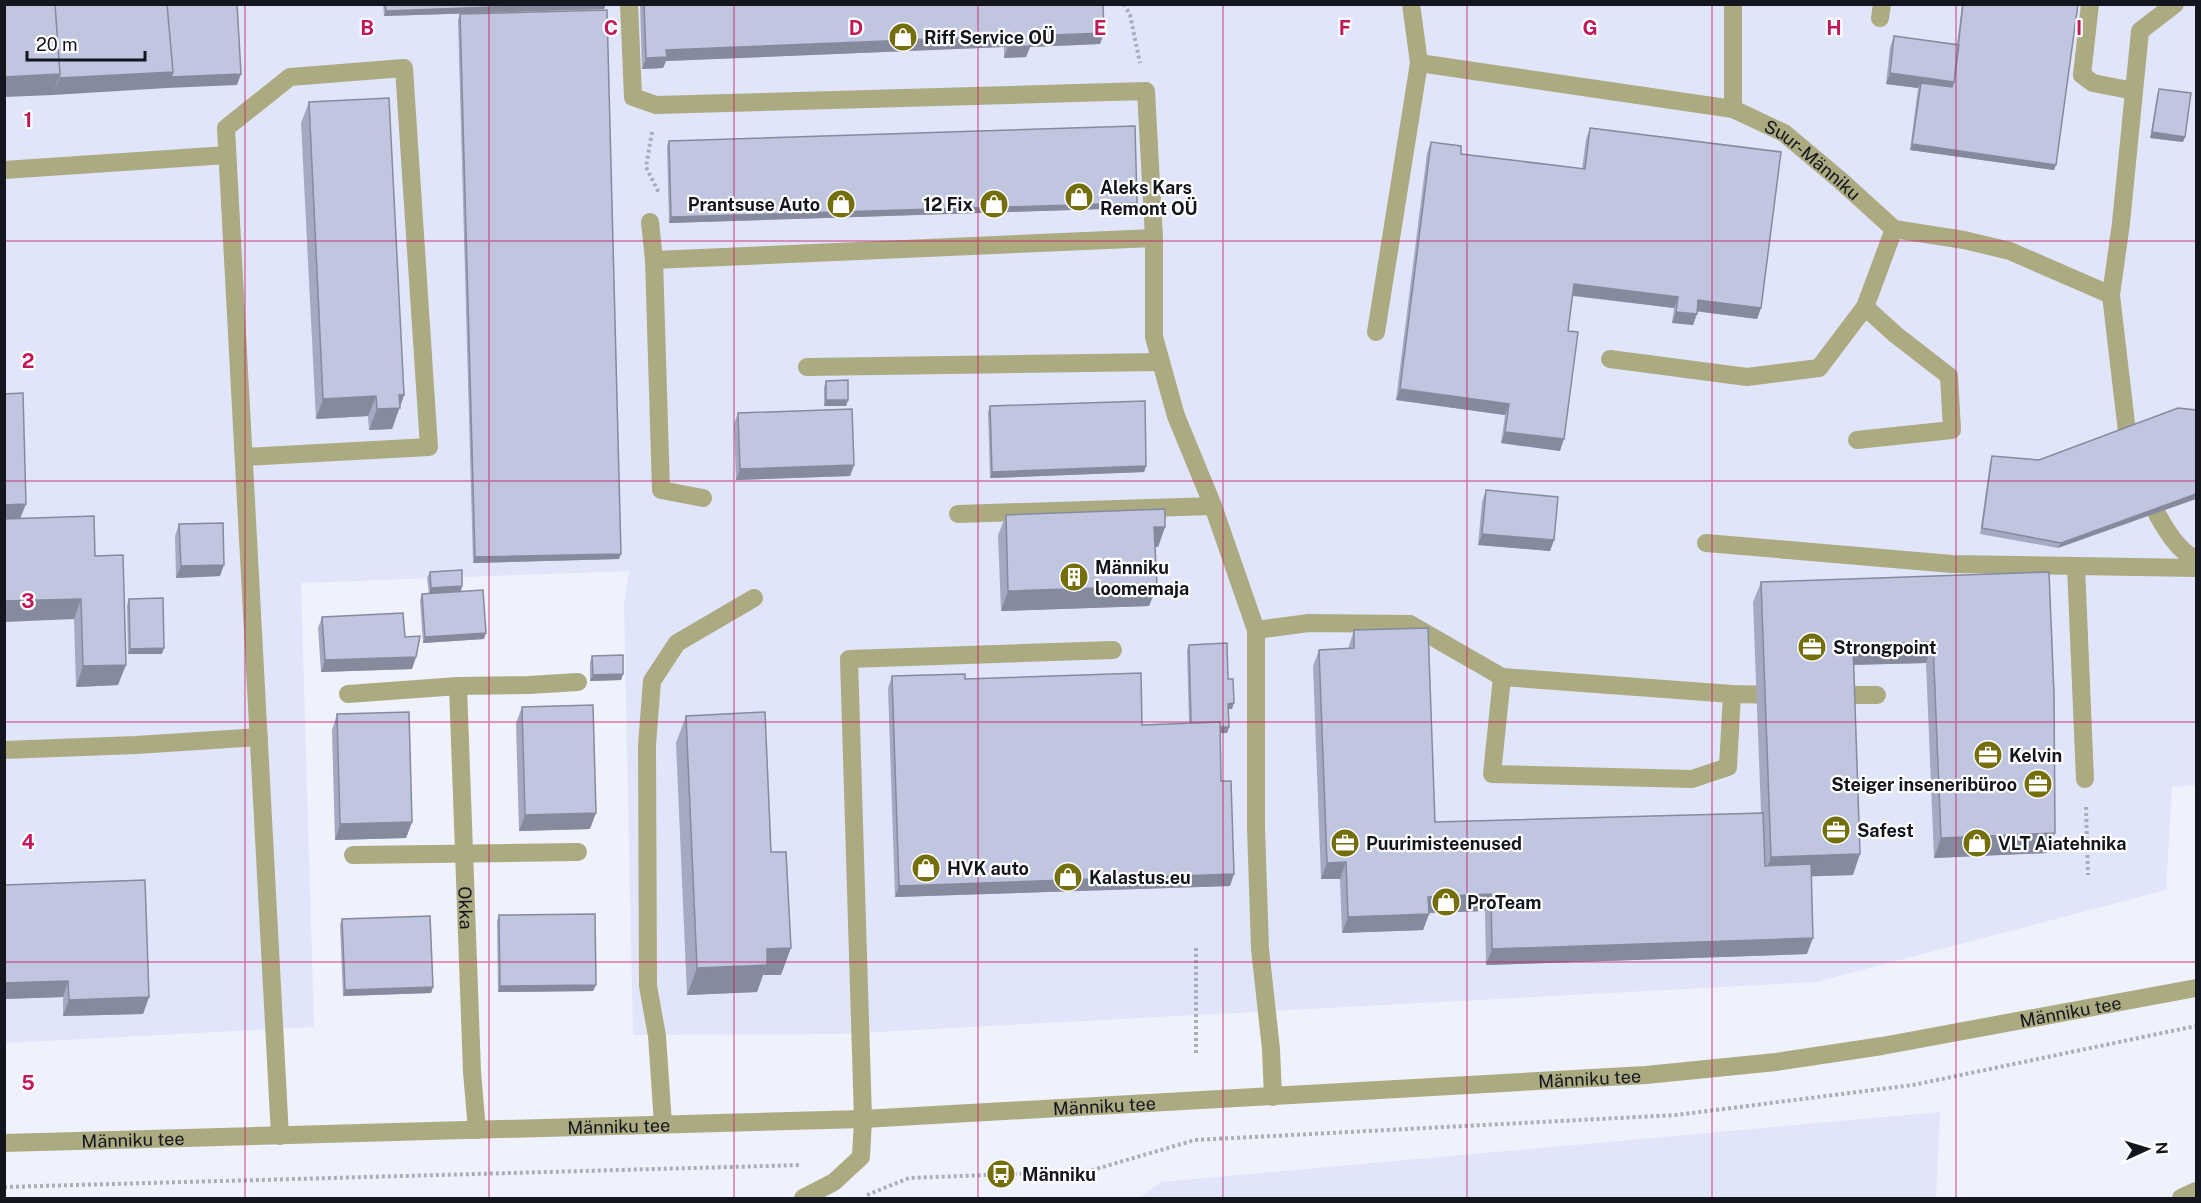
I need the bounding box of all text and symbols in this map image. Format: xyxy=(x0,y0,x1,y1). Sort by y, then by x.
text: B xyxy=(360,16,374,40)
text: C xyxy=(604,16,618,40)
text: D xyxy=(849,16,863,40)
text: E xyxy=(1094,16,1106,40)
text: F xyxy=(1339,16,1351,40)
text: G xyxy=(1582,16,1598,40)
text: H xyxy=(1826,16,1842,40)
text: I xyxy=(2076,16,2082,40)
shop icon: Riff Service OÜ xyxy=(887,21,919,53)
scale bar xyxy=(27,24,146,62)
place label: Riff Service OÜ xyxy=(924,26,1055,48)
text: 20 m xyxy=(36,34,78,55)
text: 1 xyxy=(24,108,32,132)
street label: Suur-Männiku xyxy=(1761,115,1865,204)
place label: Aleks Kars Remont OÜ xyxy=(1100,177,1198,219)
shop icon: Aleks Kars Remont OÜ xyxy=(1063,181,1095,213)
shop icon: Prantsuse Auto xyxy=(825,188,857,220)
shop icon: 12 Fix xyxy=(978,188,1010,220)
place label: Prantsuse Auto xyxy=(688,194,820,215)
place label: 12 Fix xyxy=(923,194,973,215)
text: 2 xyxy=(22,349,34,373)
place label: Männiku loomemaja xyxy=(1095,557,1189,599)
building icon: Männiku loomemaja xyxy=(1058,561,1090,593)
text: 3 xyxy=(21,589,35,613)
office icon: Strongpoint xyxy=(1796,631,1828,663)
place label: Strongpoint xyxy=(1833,637,1936,658)
office icon: Kelvin xyxy=(1972,739,2004,771)
place label: Kelvin xyxy=(2009,745,2062,766)
office icon: Steiger inseneribüroo xyxy=(2022,768,2054,800)
place label: Steiger inseneribüroo xyxy=(1831,774,2017,795)
office icon: Safest xyxy=(1820,814,1852,846)
place label: Safest xyxy=(1857,820,1914,841)
office icon: Puurimisteenused xyxy=(1329,827,1361,859)
shop icon: VLT Aiatehnika xyxy=(1961,827,1993,859)
text: 4 xyxy=(21,830,35,854)
place label: Puurimisteenused xyxy=(1366,833,1522,854)
place label: VLT Aiatehnika xyxy=(1998,833,2126,854)
shop icon: HVK auto xyxy=(910,852,942,884)
place label: HVK auto xyxy=(947,858,1029,879)
shop icon: Kalastus.eu xyxy=(1052,861,1084,893)
place label: Kalastus.eu xyxy=(1089,867,1191,888)
street label: Okka xyxy=(455,886,477,930)
shop icon: ProTeam xyxy=(1430,886,1462,918)
place label: ProTeam xyxy=(1467,892,1541,913)
street label: Männiku tee xyxy=(2018,992,2123,1031)
street label: Männiku tee xyxy=(1537,1065,1642,1092)
text: 5 xyxy=(21,1071,35,1095)
street label: Männiku tee xyxy=(1052,1092,1156,1119)
street label: Männiku tee xyxy=(567,1114,671,1138)
north arrow xyxy=(2117,1119,2177,1179)
street label: Männiku tee xyxy=(81,1127,185,1151)
text: N xyxy=(2152,1141,2171,1155)
bus stop icon: Männiku xyxy=(985,1158,1017,1190)
place label: Männiku xyxy=(1022,1164,1096,1185)

